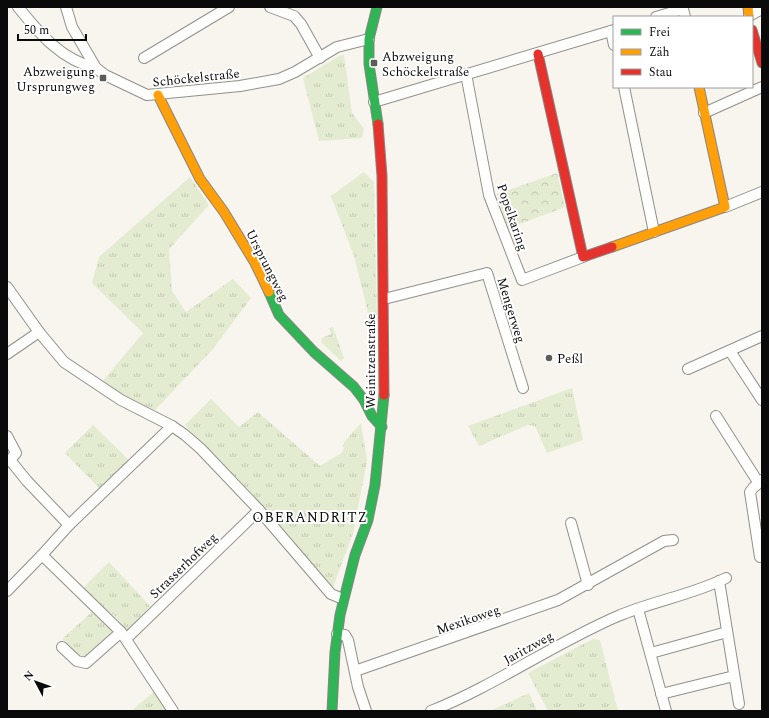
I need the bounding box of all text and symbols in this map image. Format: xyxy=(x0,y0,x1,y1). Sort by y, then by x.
scale bar xyxy=(18,16,86,42)
legend xyxy=(613,16,753,88)
text: 50 m xyxy=(24,21,49,40)
text: Frei xyxy=(649,23,671,42)
text: Zäh xyxy=(649,43,670,62)
place label: Abzweigung Schöckelstraße xyxy=(382,47,469,82)
marker: Abzweigung Schöckelstraße xyxy=(369,58,379,68)
place label: Abzweigung Ursprungweg xyxy=(16,62,95,97)
street label: Schöckelstraße xyxy=(152,63,241,93)
text: Stau xyxy=(649,63,673,82)
marker: Abzweigung Ursprungweg xyxy=(98,73,108,83)
street label: Popelkaring xyxy=(491,181,533,254)
street label: Ursprungweg xyxy=(240,226,294,305)
street label: Mengerweg xyxy=(492,275,531,346)
street label: Weinitzenstraße xyxy=(361,313,381,409)
place label: Peßl xyxy=(557,349,583,369)
marker: Peßl xyxy=(544,353,554,363)
district label: OBERANDRITZ xyxy=(252,507,368,528)
street label: Strasserhofweg xyxy=(145,528,222,604)
street label: Mexikoweg xyxy=(434,600,503,640)
street label: Jaritzweg xyxy=(500,626,557,670)
north arrow xyxy=(16,662,56,702)
text: N xyxy=(19,667,38,685)

